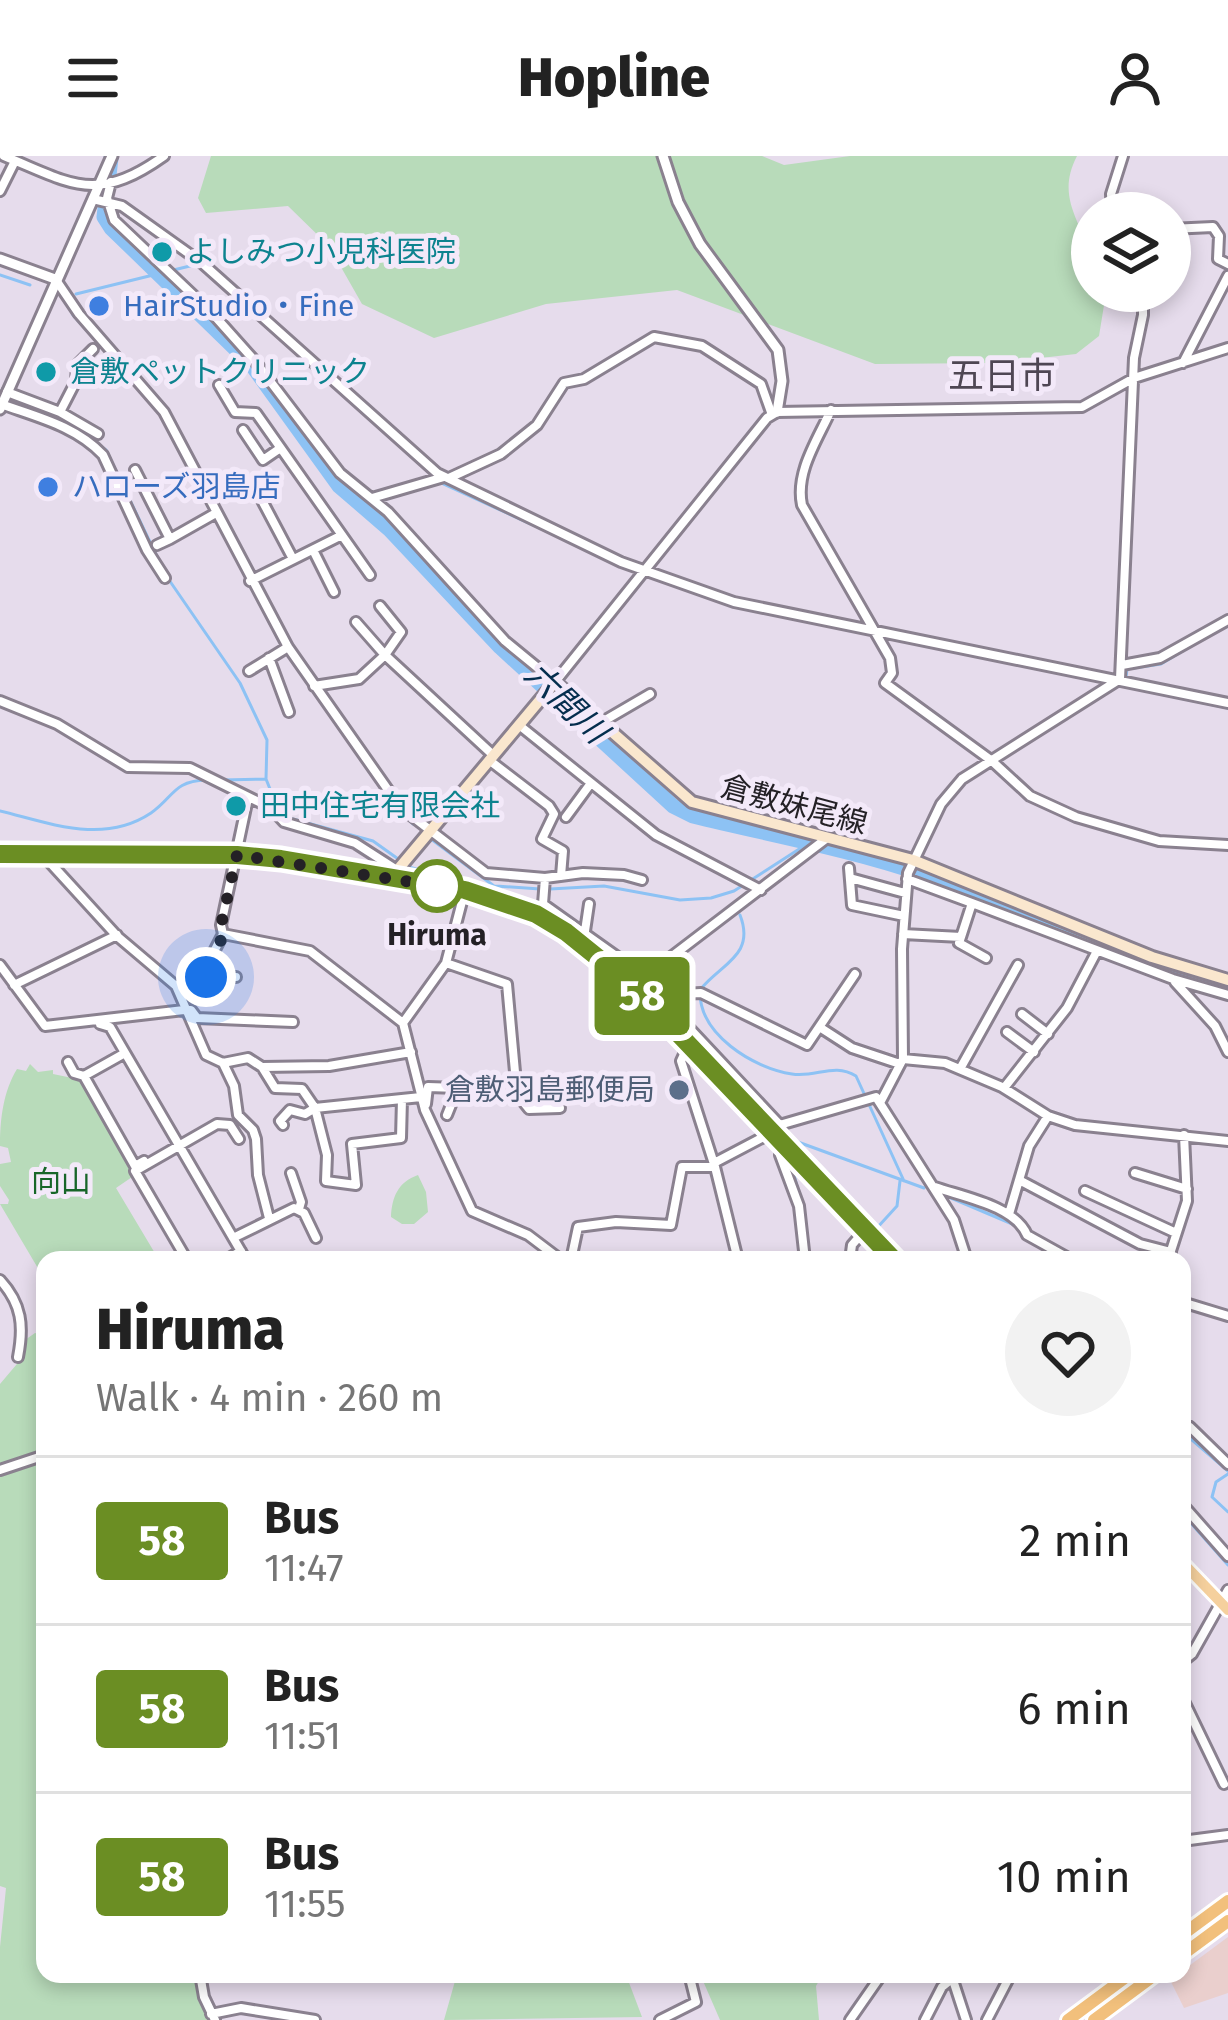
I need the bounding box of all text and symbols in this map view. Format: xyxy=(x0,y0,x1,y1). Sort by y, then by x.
icon: menu xyxy=(60,45,126,111)
icon: person xyxy=(1102,45,1168,111)
text: Hopline xyxy=(518,46,710,110)
map controls xyxy=(1071,192,1191,312)
button: layers xyxy=(1071,192,1191,312)
place label: よしみつ小児科医院 xyxy=(186,234,456,270)
marker: よしみつ小児科医院 xyxy=(149,239,175,265)
place label: HairStudio・Fine xyxy=(123,288,354,324)
marker: HairStudio・Fine xyxy=(86,293,112,319)
place label: 倉敷ペットクリニック xyxy=(70,354,370,390)
district label: 五日市 xyxy=(948,354,1056,398)
marker: 倉敷ペットクリニック xyxy=(33,359,59,385)
place label: ハローズ羽島店 xyxy=(72,469,281,505)
marker: ハローズ羽島店 xyxy=(35,474,61,500)
water label: 六間川 xyxy=(516,654,618,754)
street label: 倉敷妹尾線 xyxy=(717,768,871,842)
place label: 田中住宅有限会社 xyxy=(260,788,500,824)
marker: 田中住宅有限会社 xyxy=(223,793,249,819)
marker: Hiruma xyxy=(412,861,462,911)
place label: Hiruma xyxy=(387,917,487,953)
your location xyxy=(176,947,236,1007)
line badge: 58 xyxy=(588,957,696,1035)
text: 58 xyxy=(619,971,665,1021)
place label: 倉敷羽島郵便局 xyxy=(445,1072,655,1108)
marker: 倉敷羽島郵便局 xyxy=(666,1077,692,1103)
park label: 向山 xyxy=(31,1164,91,1200)
button: heart xyxy=(1005,1290,1131,1416)
text: Hiruma xyxy=(96,1296,285,1364)
text: Walk · 4 min · 260 m xyxy=(96,1375,443,1421)
text: Bus xyxy=(264,1491,339,1545)
text: 2 min xyxy=(1019,1514,1131,1568)
text: 58 xyxy=(139,1516,185,1566)
text: 11:47 xyxy=(264,1545,344,1591)
text: Bus xyxy=(264,1659,339,1713)
text: 6 min xyxy=(1017,1682,1131,1736)
text: 58 xyxy=(139,1684,185,1734)
text: 11:51 xyxy=(264,1713,341,1759)
text: Bus xyxy=(264,1827,339,1881)
text: 10 min xyxy=(997,1850,1131,1904)
text: 58 xyxy=(139,1852,185,1902)
text: 11:55 xyxy=(264,1881,346,1927)

